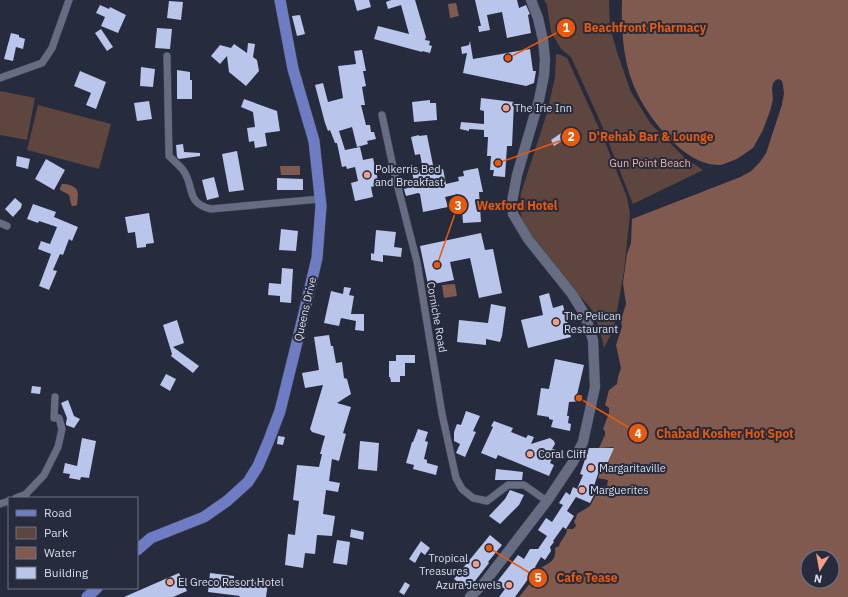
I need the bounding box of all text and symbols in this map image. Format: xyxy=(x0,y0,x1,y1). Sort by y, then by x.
callout: Beachfront Pharmacy xyxy=(556,16,714,40)
text: 1 xyxy=(562,20,570,35)
text: Beachfront Pharmacy xyxy=(584,20,707,35)
place label: The Irie Inn xyxy=(514,101,572,115)
marker: The Irie Inn xyxy=(501,103,511,113)
callout: D'Rehab Bar & Lounge xyxy=(561,125,721,149)
text: 2 xyxy=(567,129,575,144)
text: D'Rehab Bar & Lounge xyxy=(589,129,714,144)
park label: Gun Point Beach xyxy=(609,156,691,170)
place label: Polkerris Bed and Breakfast xyxy=(375,162,444,189)
marker: Polkerris Bed and Breakfast xyxy=(362,170,372,180)
callout: Wexford Hotel xyxy=(448,193,565,217)
text: 3 xyxy=(454,198,462,213)
text: Wexford Hotel xyxy=(477,198,558,213)
street label: Queens Drive xyxy=(291,275,319,343)
street label: Corniche Road xyxy=(424,280,450,354)
place label: The Pelican Restaurant xyxy=(564,309,621,336)
marker: The Pelican Restaurant xyxy=(551,317,561,327)
callout: Chabad Kosher Hot Spot xyxy=(628,421,802,445)
text: 4 xyxy=(634,426,642,441)
text: Chabad Kosher Hot Spot xyxy=(656,426,794,441)
place label: Coral Cliff xyxy=(538,447,587,461)
marker: Coral Cliff xyxy=(525,449,535,459)
place label: Margaritaville xyxy=(599,461,666,475)
marker: Margaritaville xyxy=(586,463,596,473)
place label: Marguerites xyxy=(590,483,649,497)
marker: Marguerites xyxy=(577,485,587,495)
legend xyxy=(8,497,138,589)
text: Road xyxy=(44,505,72,520)
text: Park xyxy=(44,525,69,540)
text: Water xyxy=(44,545,77,560)
north arrow xyxy=(800,549,840,589)
place label: Tropical Treasures xyxy=(419,551,468,578)
marker: Tropical Treasures xyxy=(471,559,481,569)
text: Building xyxy=(44,565,89,580)
callout: Cafe Tease xyxy=(528,566,625,590)
text: 5 xyxy=(534,570,542,585)
text: Cafe Tease xyxy=(556,570,618,585)
text: N xyxy=(813,571,823,586)
place label: El Greco Resort Hotel xyxy=(178,575,284,589)
marker: El Greco Resort Hotel xyxy=(165,577,175,587)
place label: Azura Jewels xyxy=(436,578,501,592)
marker: Azura Jewels xyxy=(504,580,514,590)

